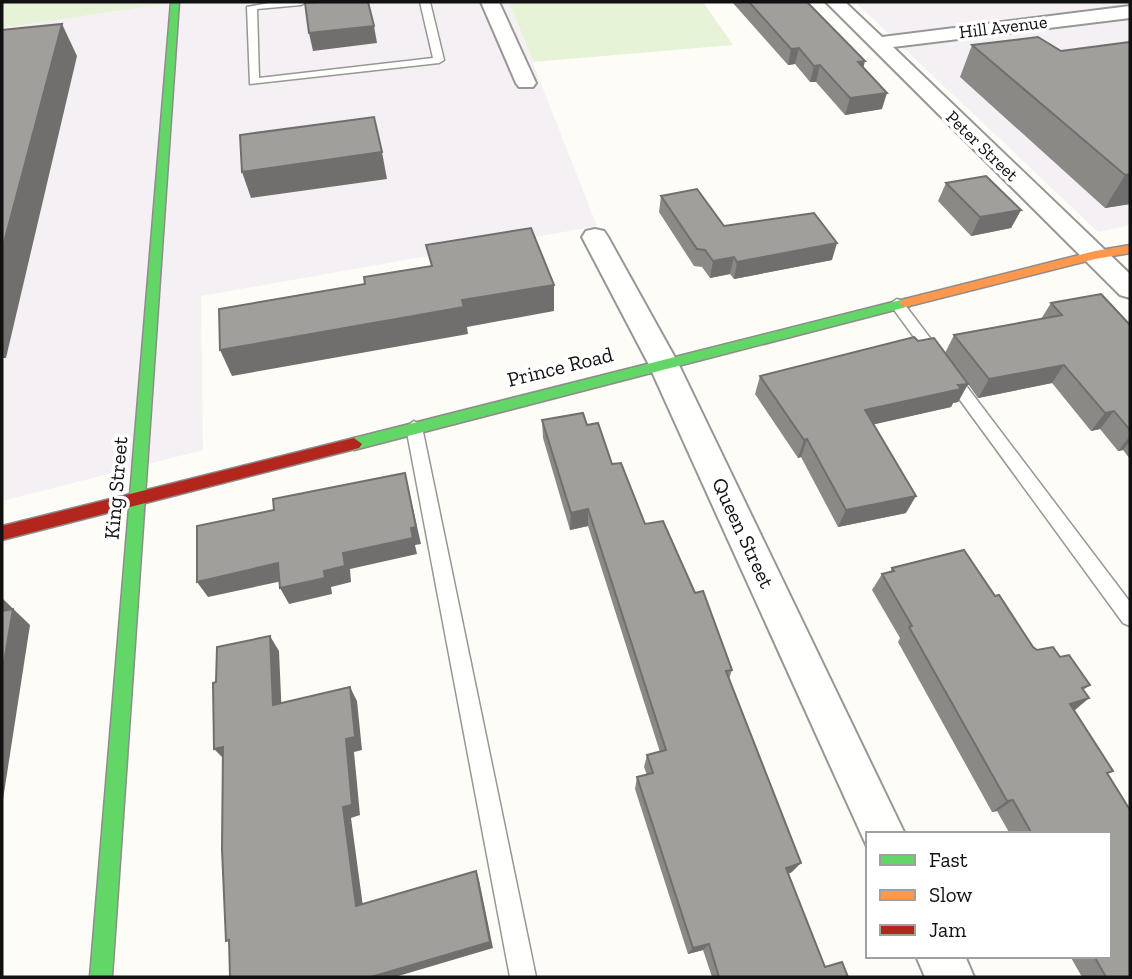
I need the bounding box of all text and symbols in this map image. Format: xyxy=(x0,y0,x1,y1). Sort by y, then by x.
street label: Hill Avenue xyxy=(958,11,1048,43)
street label: Peter Street xyxy=(941,106,1023,186)
street label: Prince Road xyxy=(504,341,616,392)
street label: King Street xyxy=(99,435,132,540)
street label: Queen Street xyxy=(707,474,780,592)
legend xyxy=(866,832,1111,958)
text: Fast xyxy=(929,847,968,872)
text: Slow xyxy=(929,882,972,907)
text: Jam xyxy=(929,917,966,942)

